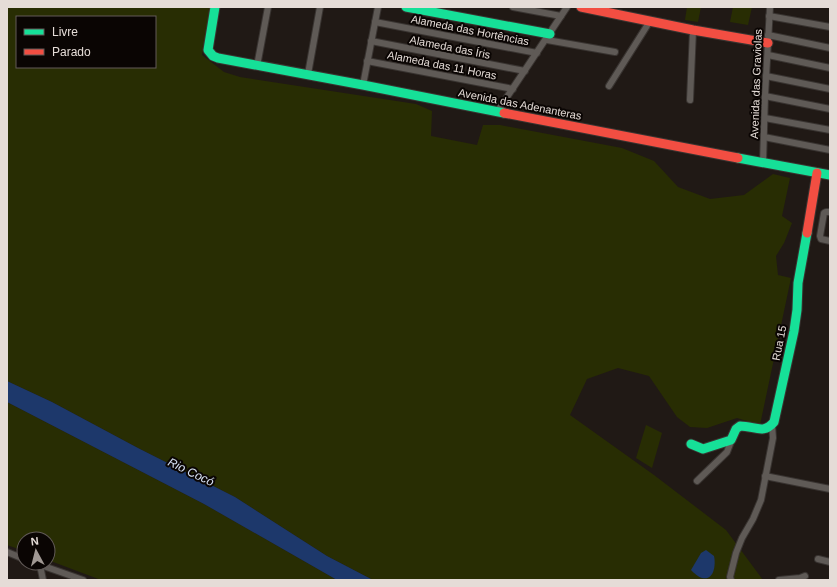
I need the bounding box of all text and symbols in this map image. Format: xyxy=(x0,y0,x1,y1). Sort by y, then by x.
street label: Alameda das Hortências xyxy=(410,13,530,47)
legend xyxy=(16,16,156,68)
text: Livre xyxy=(52,25,78,39)
street label: Avenida das Graviolas xyxy=(748,28,764,139)
street label: Alameda das Íris xyxy=(409,33,492,61)
text: Parado xyxy=(52,45,91,59)
street label: Alameda das 11 Horas xyxy=(386,49,498,82)
street label: Avenida das Adenanteras xyxy=(457,86,583,122)
street label: Rua 15 xyxy=(770,324,788,362)
water label: Rio Cocó xyxy=(166,455,217,489)
north arrow xyxy=(16,531,56,571)
text: N xyxy=(30,535,40,548)

